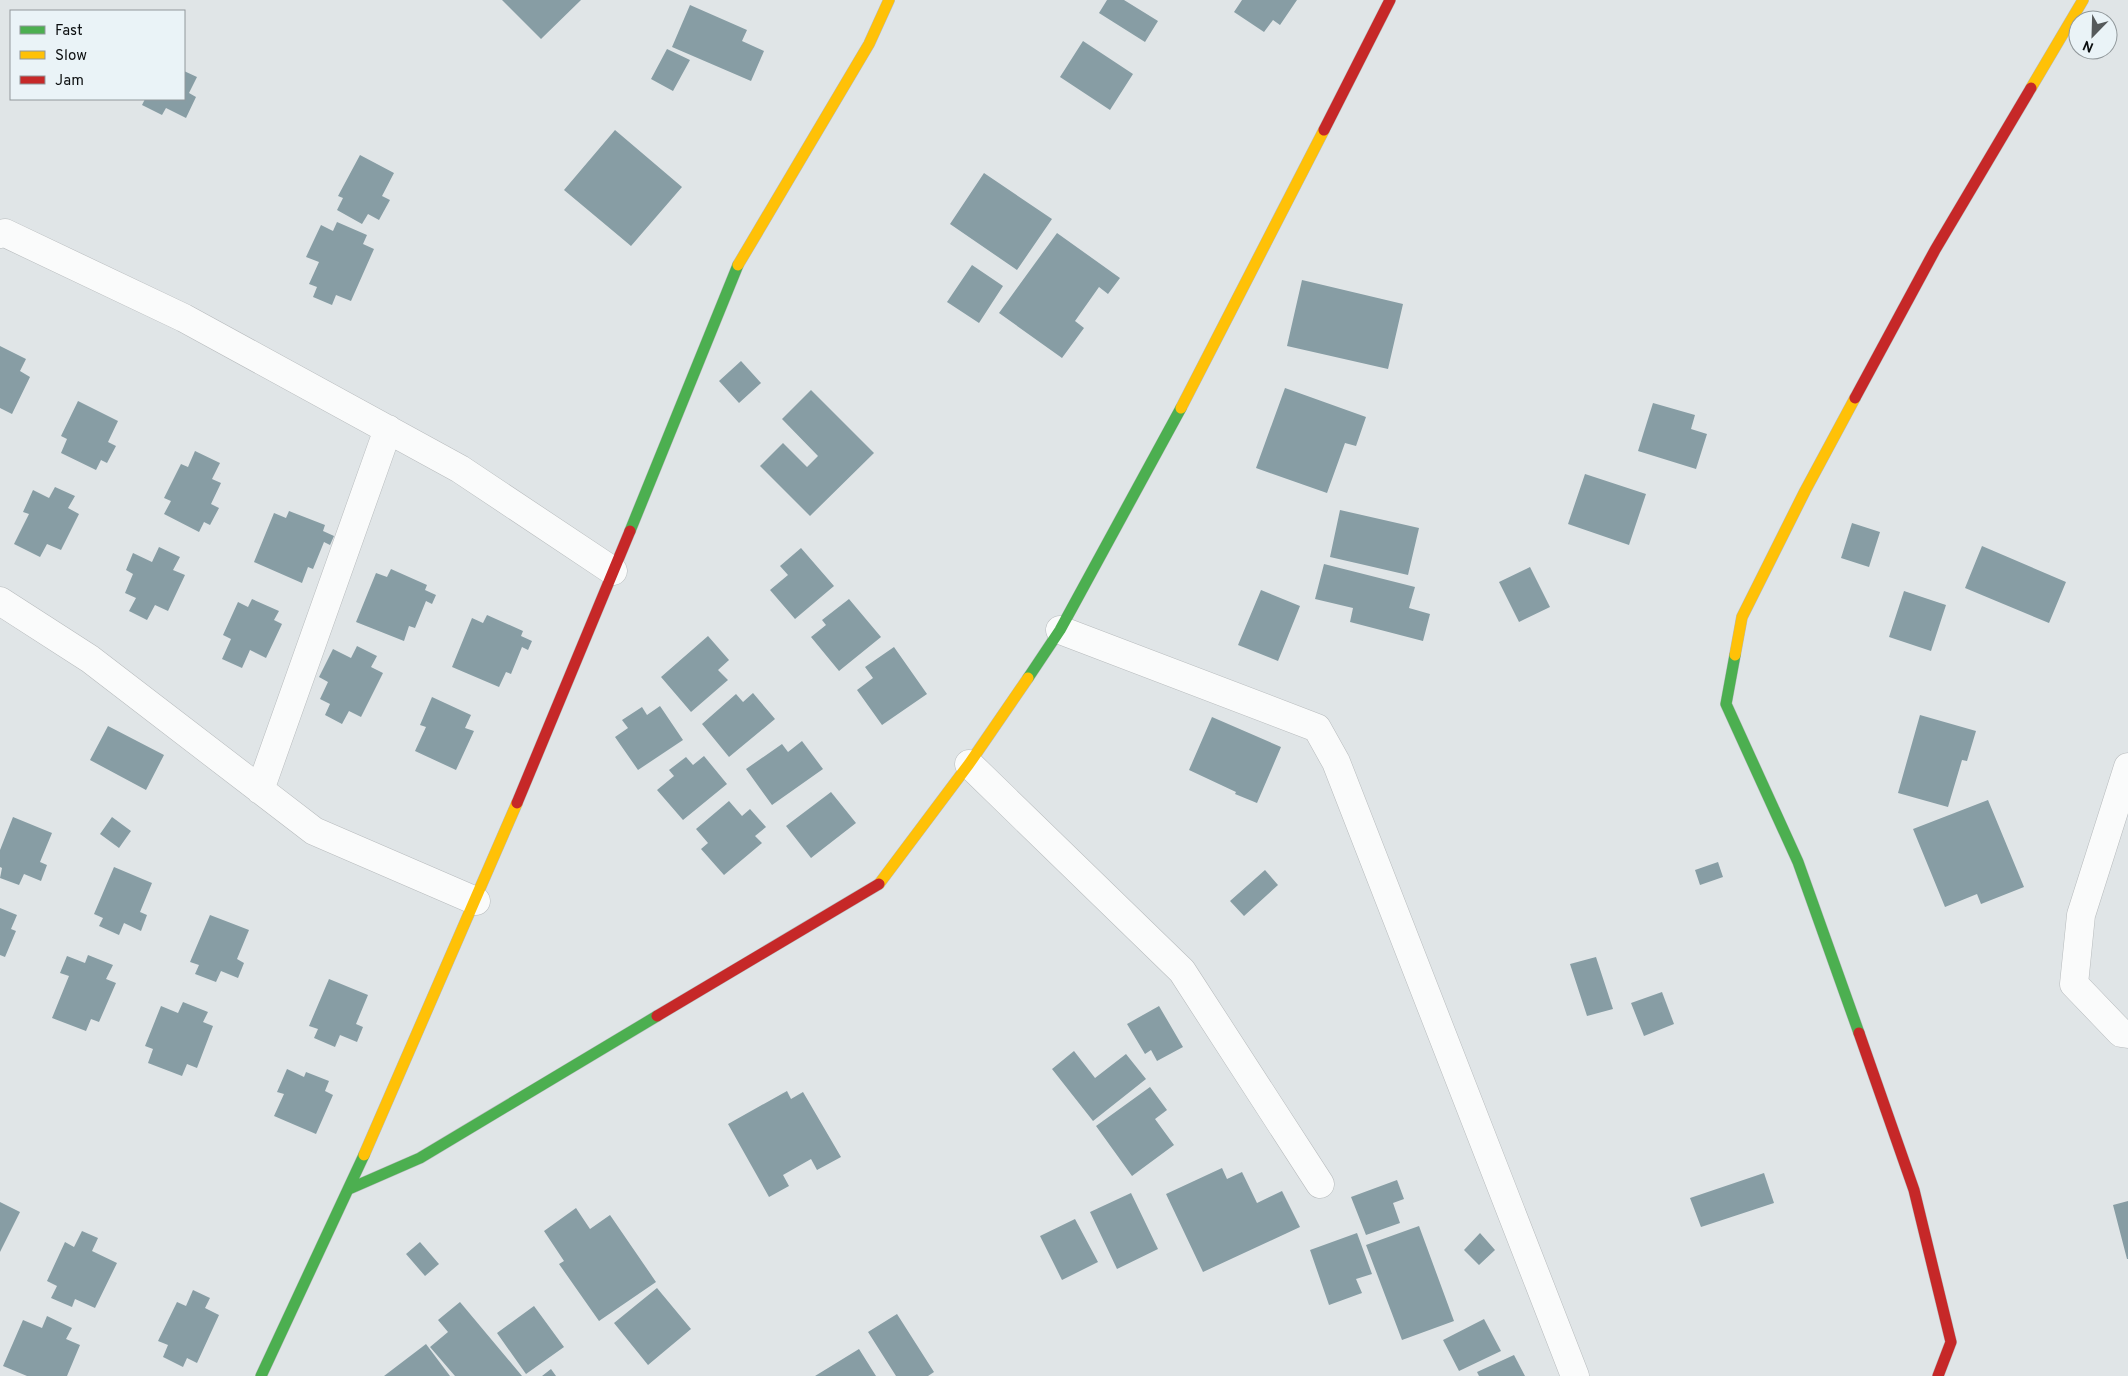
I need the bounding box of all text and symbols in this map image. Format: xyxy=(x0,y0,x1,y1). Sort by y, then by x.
legend xyxy=(10,10,185,100)
north arrow xyxy=(2068,10,2118,60)
text: Fast xyxy=(55,22,83,41)
text: N xyxy=(2081,36,2096,55)
text: Slow xyxy=(55,47,87,66)
text: Jam xyxy=(55,72,84,91)

